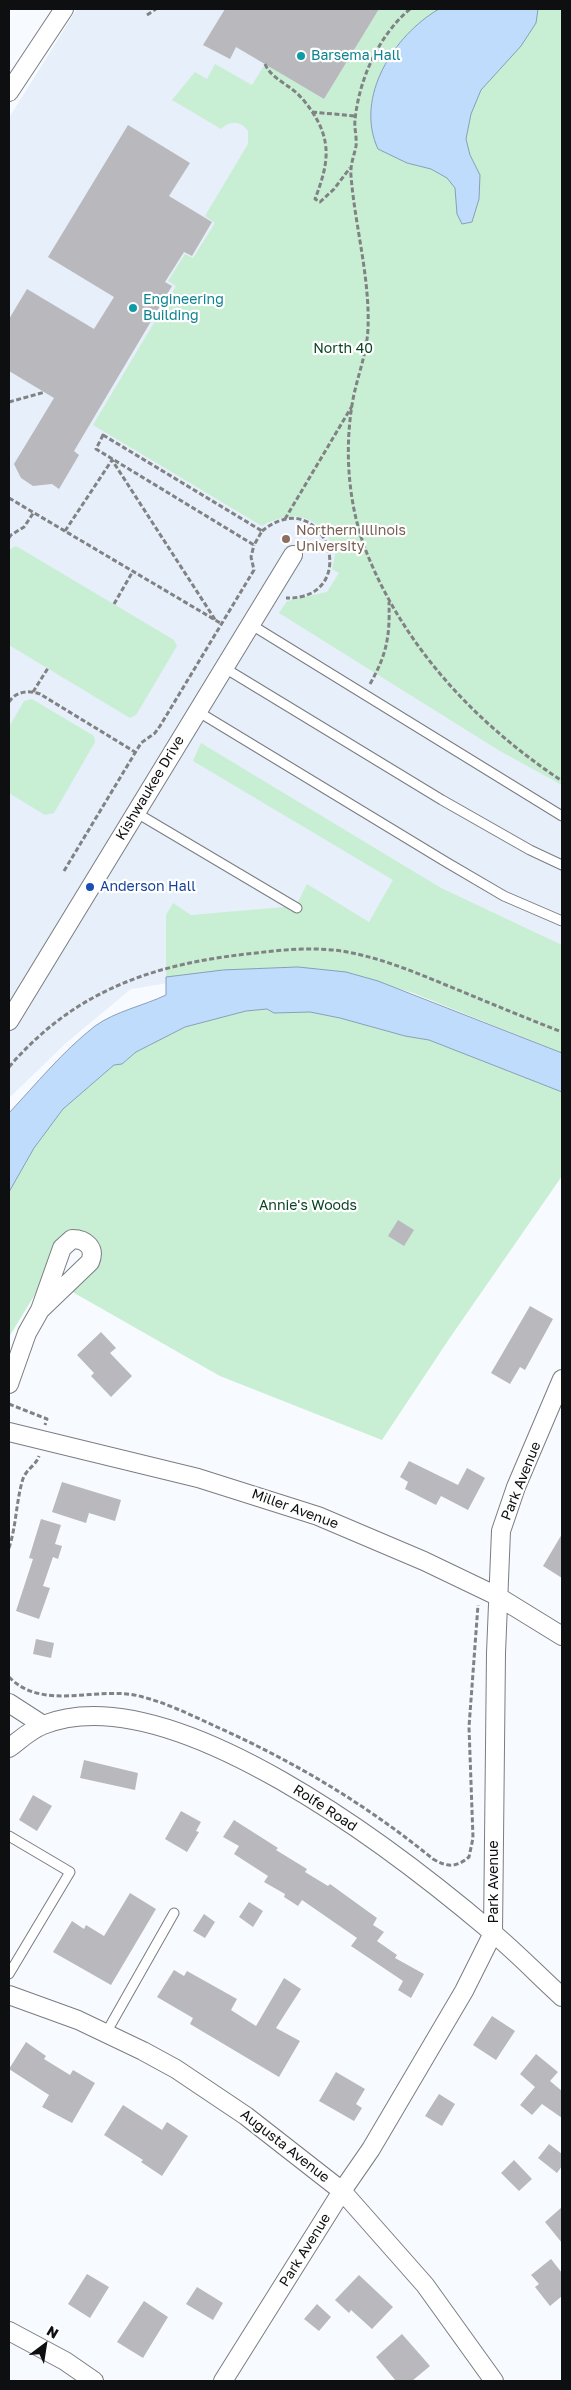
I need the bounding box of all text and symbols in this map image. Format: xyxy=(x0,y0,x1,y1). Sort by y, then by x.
place label: Barsema Hall xyxy=(311,48,401,64)
marker: Barsema Hall xyxy=(295,50,307,62)
place label: Engineering Building xyxy=(143,292,224,324)
marker: Engineering Building xyxy=(127,302,139,314)
park label: North 40 xyxy=(313,341,373,357)
place label: Northern Illinois University xyxy=(296,523,406,556)
marker: Northern Illinois University xyxy=(280,533,292,545)
street label: Kishwaukee Drive xyxy=(112,733,188,843)
place label: Anderson Hall xyxy=(100,879,196,895)
marker: Anderson Hall xyxy=(84,881,96,893)
park label: Annie's Woods xyxy=(259,1198,357,1214)
street label: Park Avenue xyxy=(498,1439,544,1523)
street label: Miller Avenue xyxy=(249,1486,341,1532)
street label: Rolfe Road xyxy=(290,1781,360,1835)
street label: Park Avenue xyxy=(486,1840,502,1924)
street label: Augusta Avenue xyxy=(237,2106,333,2186)
street label: Park Avenue xyxy=(276,2210,334,2290)
north arrow xyxy=(20,2320,70,2370)
text: N xyxy=(44,2322,62,2342)

